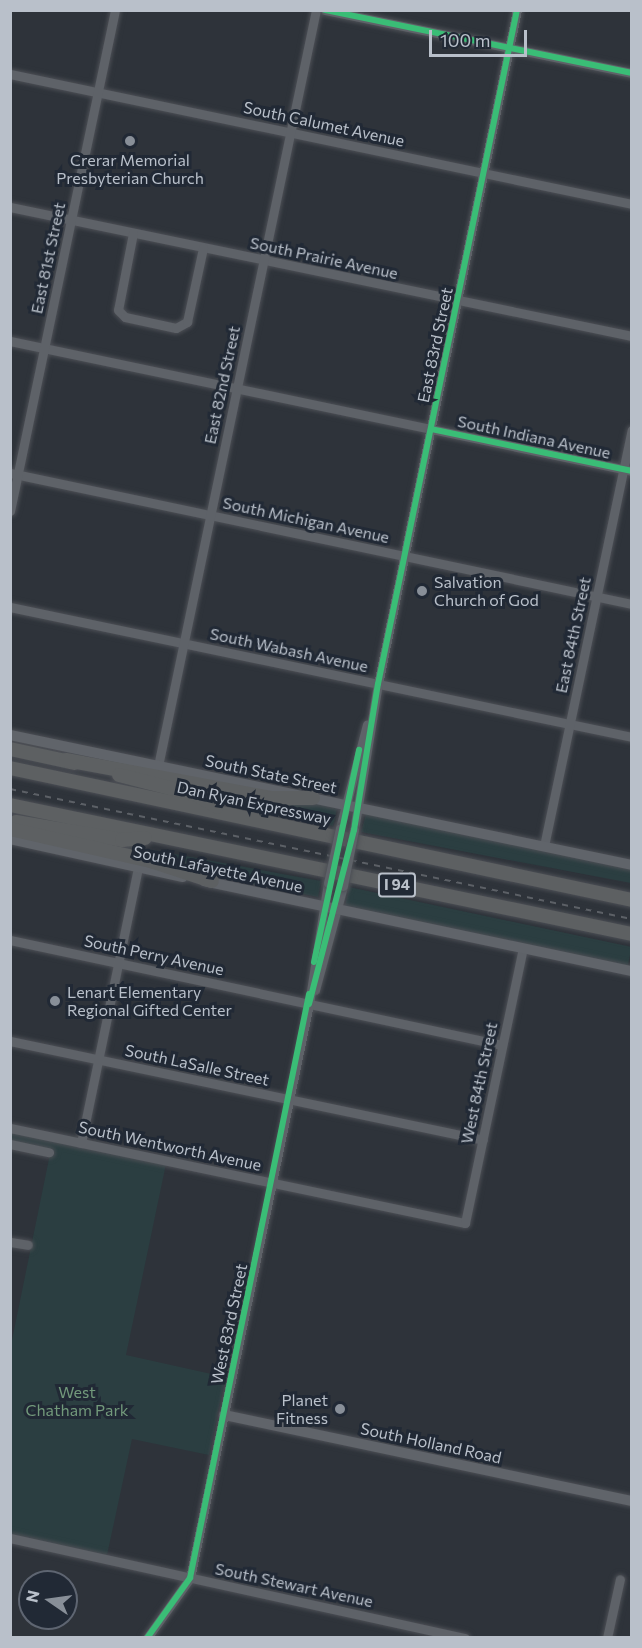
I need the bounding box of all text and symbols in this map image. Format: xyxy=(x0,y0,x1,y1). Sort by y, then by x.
scale bar xyxy=(432,18,530,56)
text: 100 m xyxy=(440,29,490,51)
street label: South Calumet Avenue xyxy=(242,98,406,150)
marker: Crerar Memorial Presbyterian Church xyxy=(123,134,137,148)
place label: Crerar Memorial Presbyterian Church xyxy=(56,150,204,188)
street label: East 81st Street xyxy=(27,201,69,315)
street label: South Prairie Avenue xyxy=(248,233,400,283)
street label: East 83rd Street xyxy=(413,286,457,404)
street label: East 82nd Street xyxy=(200,324,244,446)
street label: South Indiana Avenue xyxy=(456,411,612,463)
street label: South Michigan Avenue xyxy=(221,493,391,547)
place label: Salvation Church of God xyxy=(434,572,539,610)
street label: East 84th Street xyxy=(551,575,595,695)
marker: Salvation Church of God xyxy=(415,584,429,598)
street label: South Wabash Avenue xyxy=(208,624,370,676)
street label: South State Street xyxy=(203,751,339,797)
street label: Dan Ryan Expressway xyxy=(175,777,333,829)
street label: South Lafayette Avenue xyxy=(132,842,304,896)
road number: I 94 xyxy=(378,873,416,897)
street label: South Perry Avenue xyxy=(82,931,226,979)
place label: Lenart Elementary Regional Gifted Center xyxy=(67,982,232,1020)
marker: Lenart Elementary Regional Gifted Center xyxy=(48,994,62,1008)
street label: West 84th Street xyxy=(457,1020,501,1146)
street label: South LaSalle Street xyxy=(123,1040,271,1090)
street label: South Wentworth Avenue xyxy=(77,1117,263,1175)
street label: West 83rd Street xyxy=(207,1262,251,1386)
park label: West Chatham Park xyxy=(25,1382,129,1420)
place label: Planet Fitness xyxy=(276,1390,328,1428)
marker: Planet Fitness xyxy=(333,1402,347,1416)
street label: South Holland Road xyxy=(359,1419,503,1467)
street label: South Stewart Avenue xyxy=(213,1559,375,1611)
north arrow xyxy=(18,1570,78,1630)
text: N xyxy=(21,1588,43,1604)

